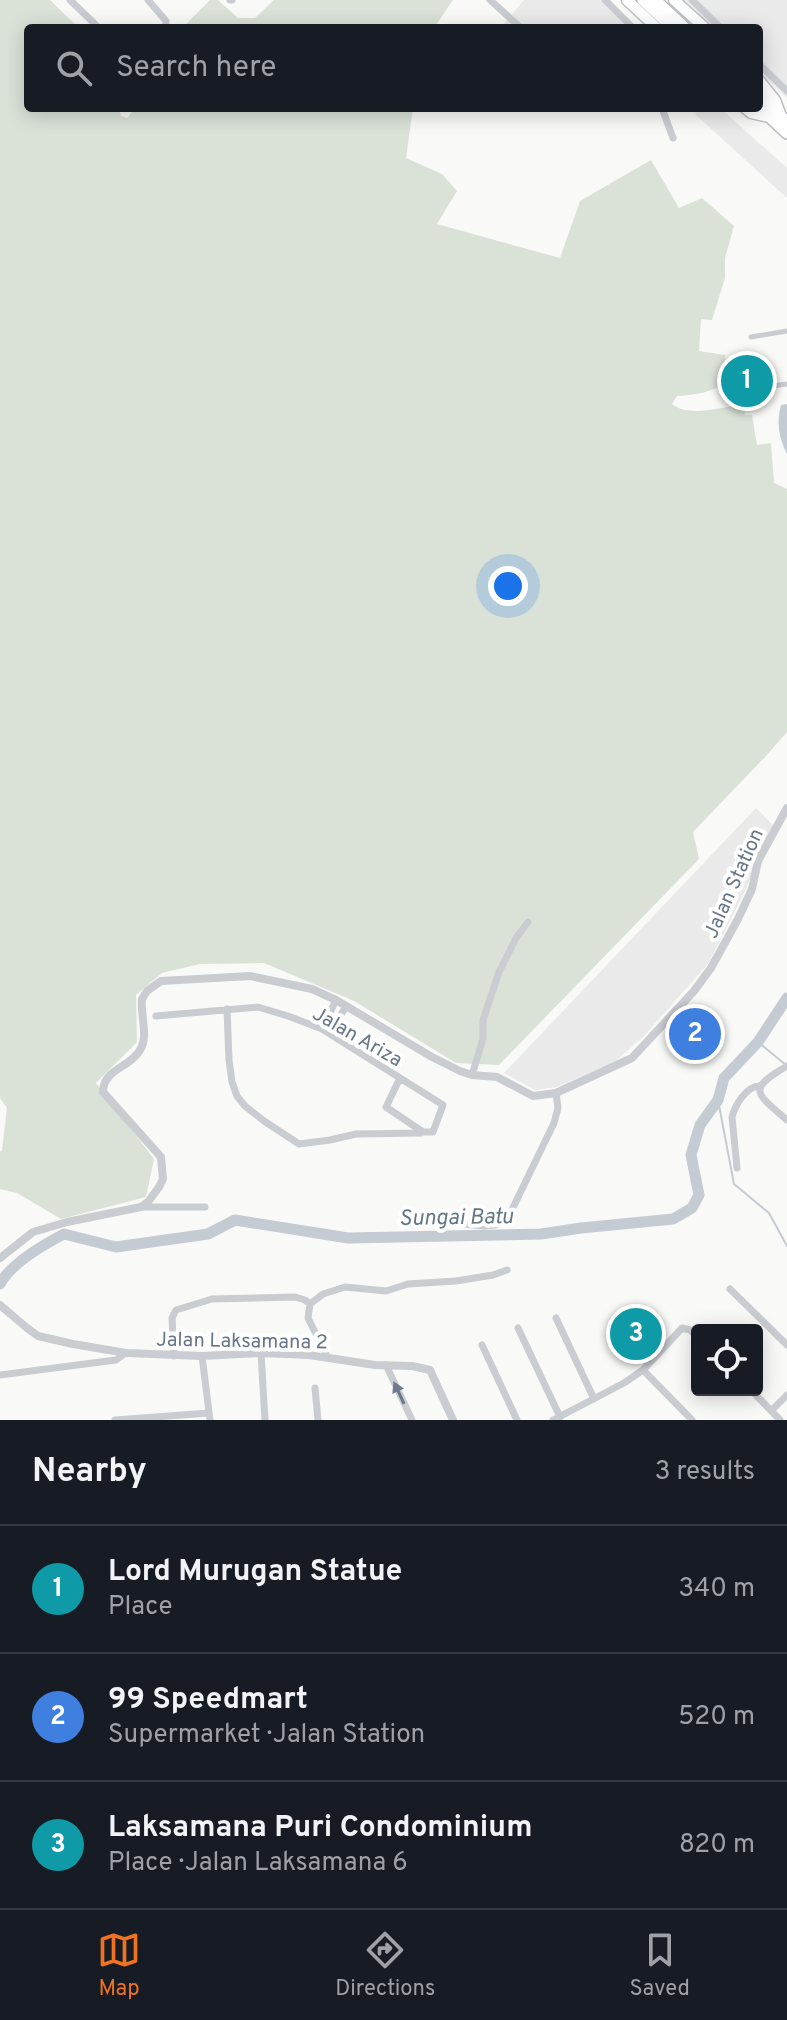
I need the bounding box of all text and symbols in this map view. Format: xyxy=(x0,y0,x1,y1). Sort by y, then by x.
search box xyxy=(24,24,763,112)
icon: search xyxy=(52,46,96,90)
text: Search here xyxy=(116,50,276,87)
pin: 1 xyxy=(721,351,773,411)
your location xyxy=(488,566,528,606)
street label: Jalan Station xyxy=(699,825,771,943)
street label: Jalan Ariza xyxy=(307,1002,407,1074)
pin: 2 xyxy=(669,1004,721,1064)
water label: Sungai Batu xyxy=(399,1204,514,1233)
pin: 3 xyxy=(610,1304,662,1364)
map controls xyxy=(691,1324,763,1396)
button: locate xyxy=(691,1324,763,1396)
street label: Jalan Laksamana 2 xyxy=(156,1328,328,1356)
one-way arrow xyxy=(392,1381,406,1404)
text: Nearby xyxy=(32,1451,147,1494)
text: 3 results xyxy=(655,1456,755,1489)
text: Lord Murugan Statue xyxy=(108,1554,402,1591)
text: 1 xyxy=(53,1573,63,1606)
text: 340 m xyxy=(678,1573,755,1606)
text: Place xyxy=(108,1591,172,1624)
text: 99 Speedmart xyxy=(108,1682,308,1719)
text: 2 xyxy=(50,1701,66,1734)
text: 520 m xyxy=(678,1701,755,1734)
text: Supermarket · Jalan Station xyxy=(108,1719,425,1752)
text: Laksamana Puri Condominium xyxy=(108,1810,532,1847)
text: 3 xyxy=(50,1829,66,1862)
text: 820 m xyxy=(679,1829,755,1862)
text: Place · Jalan Laksamana 6 xyxy=(108,1847,408,1880)
tab: Map xyxy=(97,1928,141,2003)
tab: Directions xyxy=(335,1928,435,2003)
tab: Saved xyxy=(629,1928,690,2003)

